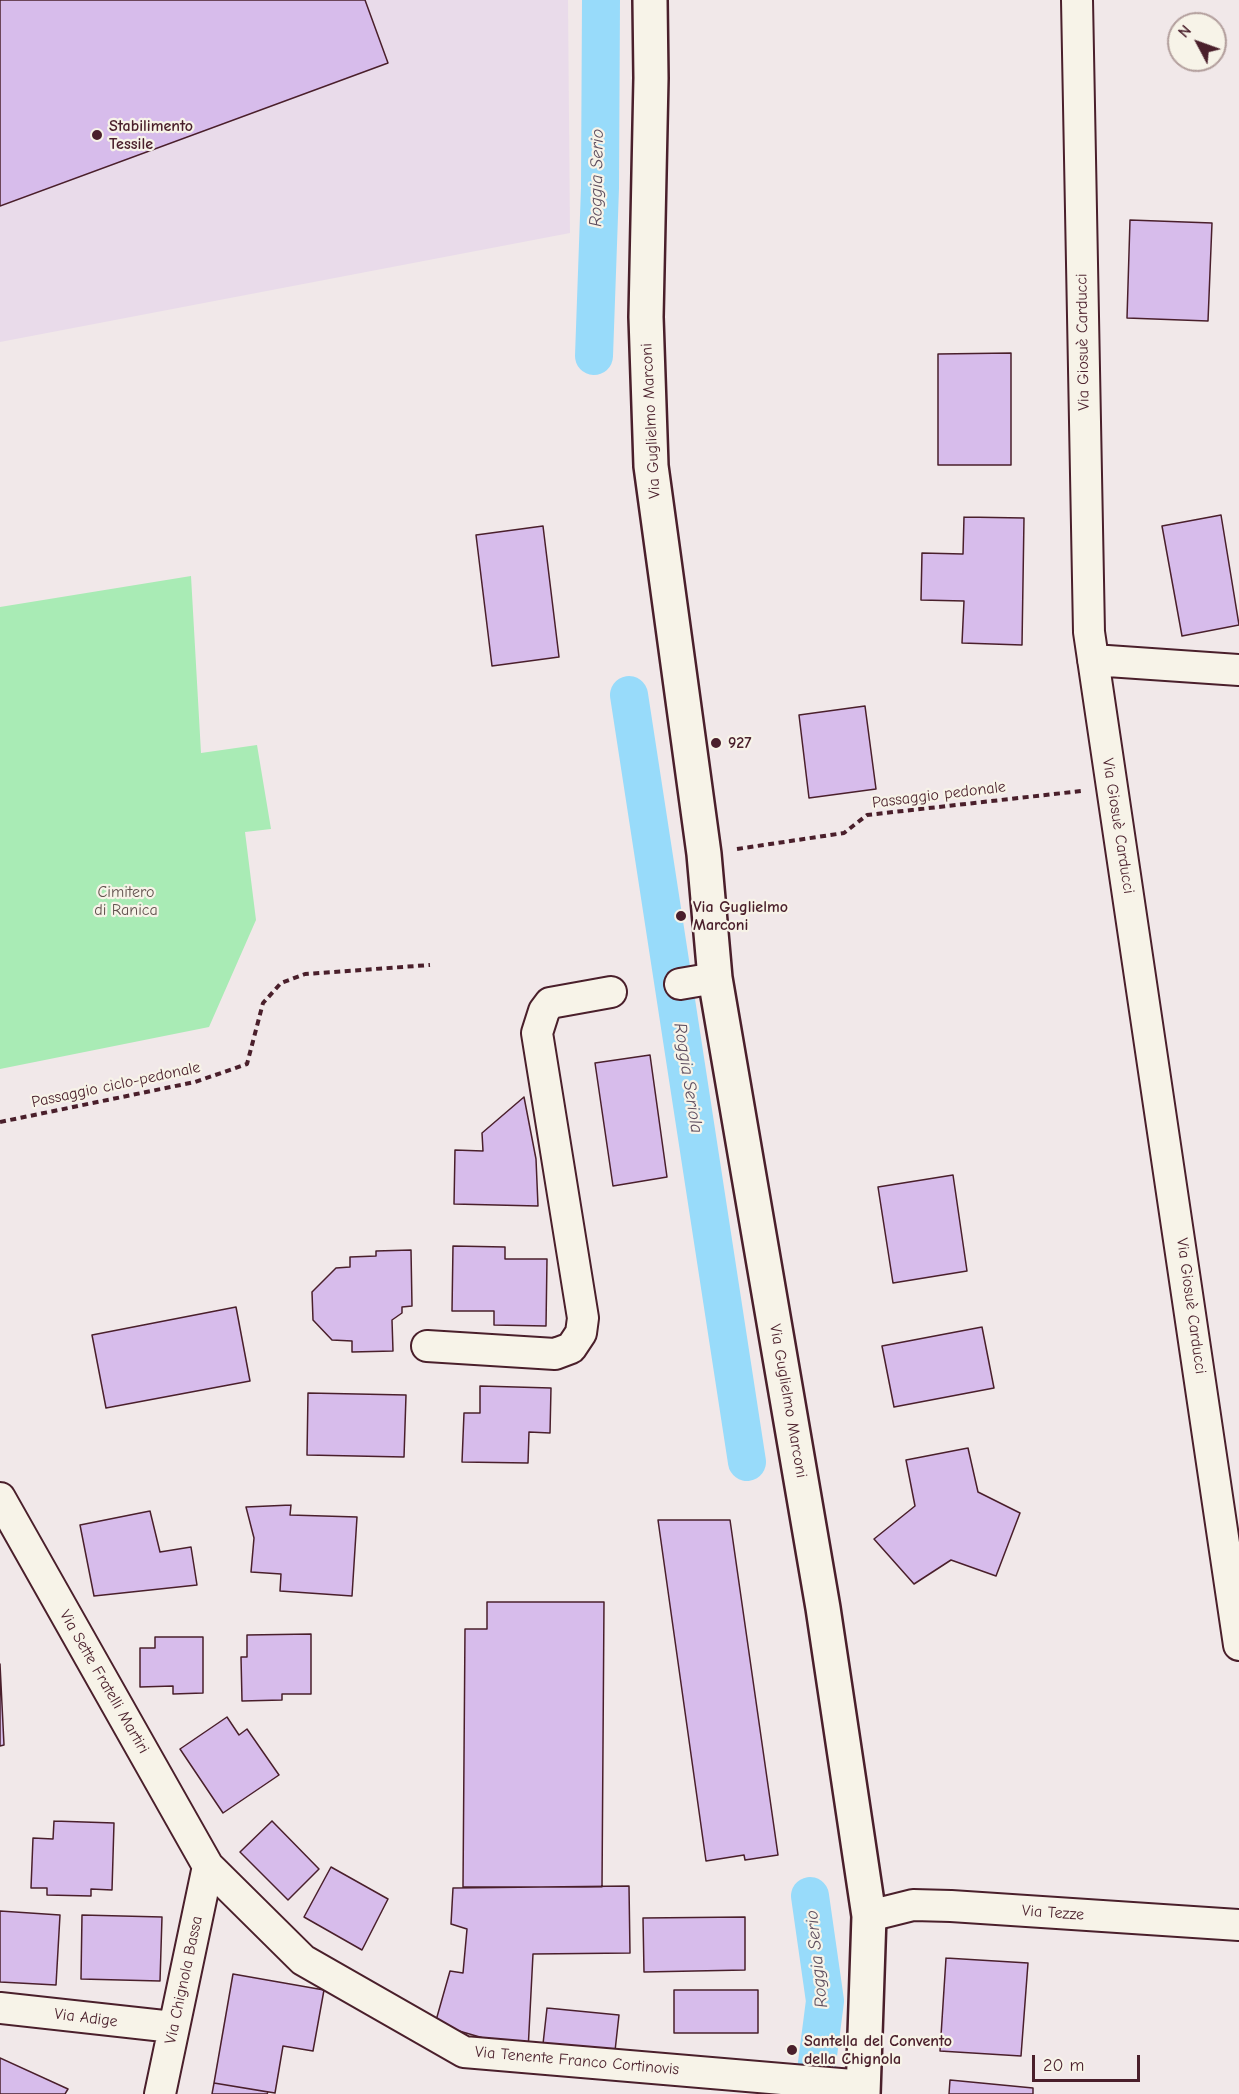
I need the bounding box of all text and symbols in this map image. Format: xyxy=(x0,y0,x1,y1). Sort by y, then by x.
north arrow xyxy=(1167,12,1227,72)
text: N xyxy=(1175,22,1195,41)
place label: Stabilimento Tessile xyxy=(109,116,193,154)
marker: Stabilimento Tessile xyxy=(90,128,104,142)
water label: Roggia Serio xyxy=(585,129,609,227)
street label: Via Giosuè Carducci xyxy=(1072,273,1094,411)
street label: Via Guglielmo Marconi xyxy=(637,343,665,499)
place label: 927 xyxy=(728,733,751,753)
marker: 927 xyxy=(709,736,723,750)
street label: Via Giosuè Carducci xyxy=(1098,757,1138,895)
street label: Passaggio pedonale xyxy=(871,777,1007,813)
park label: Cimitero di Ranica xyxy=(94,882,158,920)
place label: Via Guglielmo Marconi xyxy=(693,897,788,935)
marker: Via Guglielmo Marconi xyxy=(674,909,688,923)
water label: Roggia Seriola xyxy=(669,1021,707,1135)
street label: Passaggio ciclo-pedonale xyxy=(30,1058,202,1112)
street label: Via Giosuè Carducci xyxy=(1172,1237,1210,1375)
street label: Via Guglielmo Marconi xyxy=(765,1323,811,1479)
street label: Via Sette Fratelli Martiri xyxy=(55,1607,153,1757)
street label: Via Tezze xyxy=(1021,1901,1085,1925)
water label: Roggia Serio xyxy=(801,1909,833,2009)
street label: Via Chignola Bassa xyxy=(161,1914,207,2046)
street label: Via Adige xyxy=(53,2005,119,2031)
place label: Santella del Convento della Chignola xyxy=(804,2031,952,2069)
street label: Via Tenente Franco Cortinovis xyxy=(474,2043,680,2079)
marker: Santella del Convento della Chignola xyxy=(785,2043,799,2057)
scale bar xyxy=(1035,2043,1143,2081)
text: 20 m xyxy=(1043,2055,1084,2076)

